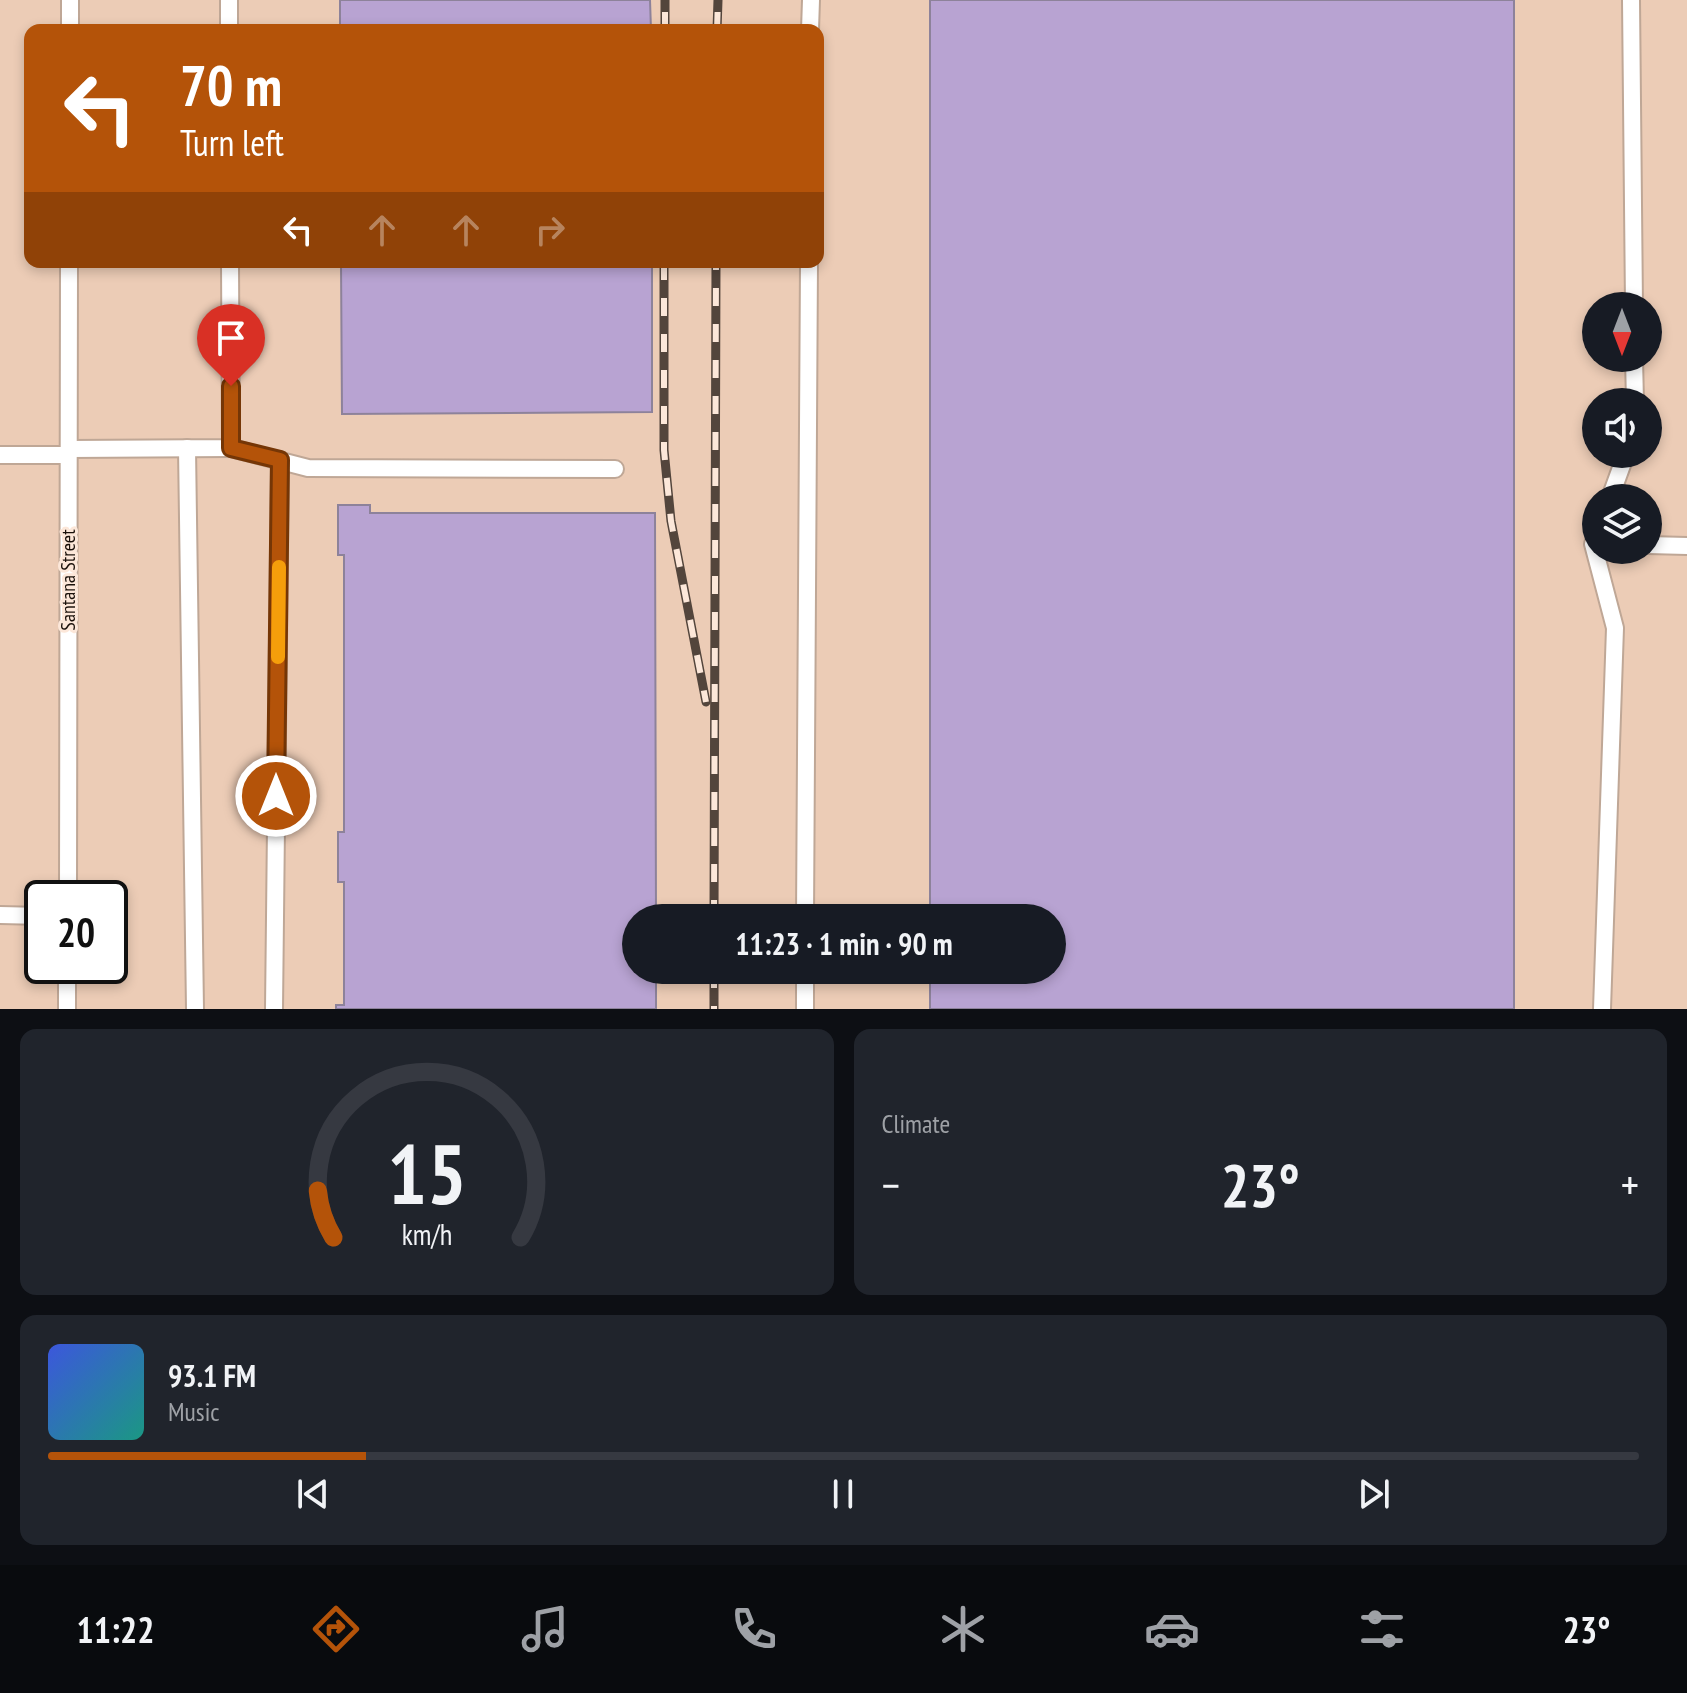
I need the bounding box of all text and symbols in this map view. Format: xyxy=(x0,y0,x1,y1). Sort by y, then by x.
text: 70 m xyxy=(180,49,282,121)
icon: left xyxy=(48,56,152,160)
text: Turn left xyxy=(180,119,284,166)
icon: left xyxy=(276,208,320,252)
icon: ahead xyxy=(360,208,404,252)
icon: ahead xyxy=(444,208,488,252)
icon: right xyxy=(528,208,572,252)
north arrow xyxy=(1582,292,1662,372)
map controls xyxy=(1582,292,1662,564)
pin xyxy=(197,304,265,386)
icon: arrive xyxy=(209,316,253,360)
button: sound xyxy=(1582,388,1662,468)
button: layers xyxy=(1582,484,1662,564)
street label: Santana Street xyxy=(55,529,81,631)
position arrow xyxy=(234,754,318,838)
speed limit sign: 20 xyxy=(24,880,128,984)
text: 11:23 · 1 min · 90 m xyxy=(735,924,953,963)
text: Climate xyxy=(882,1107,950,1140)
text: 15 xyxy=(387,1119,467,1227)
text: 23° xyxy=(1221,1146,1300,1224)
text: − xyxy=(882,1156,900,1213)
text: + xyxy=(1621,1156,1639,1213)
text: km/h xyxy=(401,1216,452,1253)
text: 93.1 FM xyxy=(168,1356,256,1395)
text: Music xyxy=(168,1395,220,1428)
icon: previous xyxy=(291,1472,335,1516)
icon: pause xyxy=(821,1472,865,1516)
icon: next xyxy=(1352,1472,1396,1516)
icon: directions xyxy=(308,1601,364,1657)
icon: music xyxy=(517,1601,573,1657)
icon: phone xyxy=(726,1601,782,1657)
icon: climate xyxy=(935,1601,991,1657)
icon: car xyxy=(1144,1601,1200,1657)
icon: filters xyxy=(1354,1601,1410,1657)
text: 11:22 xyxy=(77,1606,154,1653)
text: 23° xyxy=(1563,1606,1610,1653)

